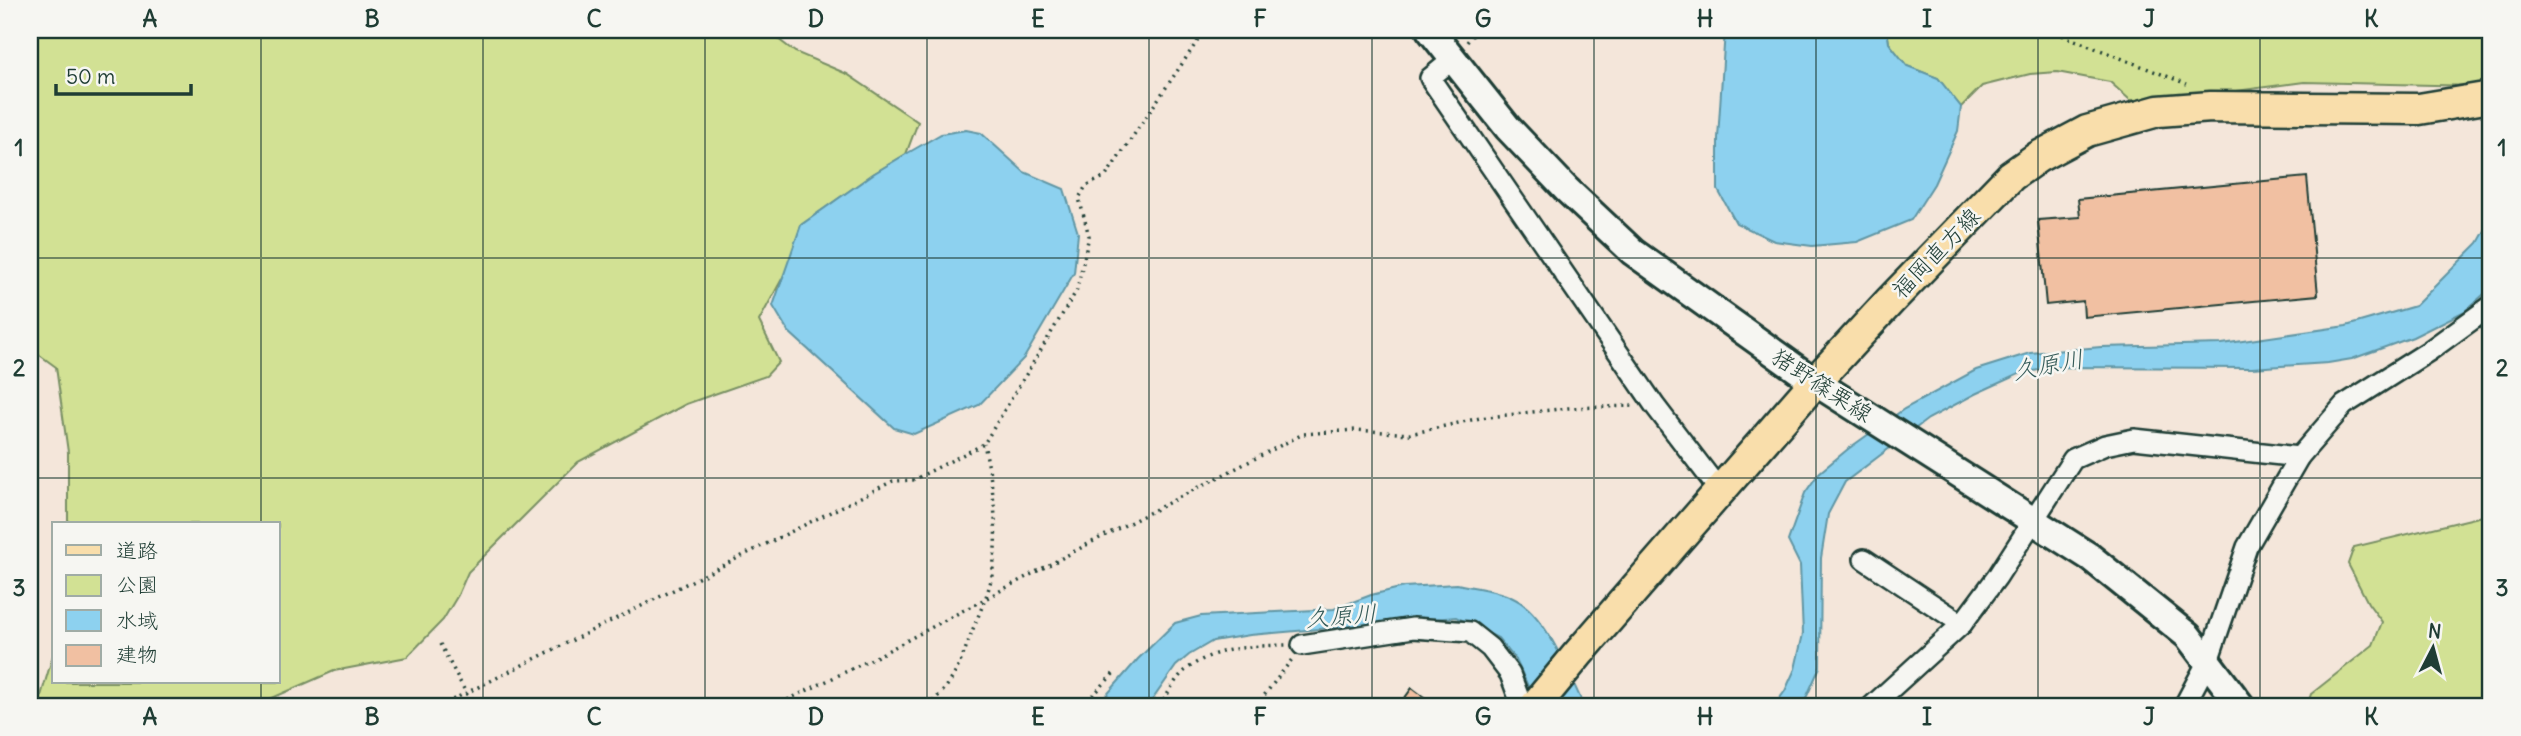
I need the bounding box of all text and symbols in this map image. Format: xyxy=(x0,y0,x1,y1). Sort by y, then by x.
text: A xyxy=(143,4,158,33)
text: B xyxy=(364,4,380,33)
text: C xyxy=(586,4,602,33)
text: D xyxy=(808,4,824,33)
text: E xyxy=(1031,4,1045,33)
text: F xyxy=(1253,4,1267,33)
text: G xyxy=(1475,4,1491,33)
text: H xyxy=(1697,4,1713,33)
text: I xyxy=(1922,4,1932,33)
text: J xyxy=(2143,4,2155,33)
text: K xyxy=(2364,4,2379,33)
scale bar xyxy=(56,52,191,96)
text: 50 m xyxy=(66,63,115,90)
text: 1 xyxy=(14,133,24,162)
text: 1 xyxy=(2497,133,2507,162)
street label: 福岡直方線 xyxy=(1885,201,1986,304)
street label: 猪野篠栗線 xyxy=(1766,341,1878,428)
water label: 久原川 xyxy=(2010,343,2086,385)
text: 2 xyxy=(13,353,26,382)
text: 2 xyxy=(2496,353,2509,382)
legend xyxy=(52,522,280,684)
text: 道路 xyxy=(116,537,158,564)
text: 公園 xyxy=(116,571,158,598)
text: 3 xyxy=(12,573,26,602)
text: 3 xyxy=(2495,573,2509,602)
water label: 久原川 xyxy=(1304,598,1378,632)
text: 水域 xyxy=(116,607,158,634)
north arrow xyxy=(2398,614,2468,684)
text: N xyxy=(2427,618,2443,644)
text: 建物 xyxy=(116,641,158,668)
text: A xyxy=(143,702,158,731)
text: B xyxy=(364,702,380,731)
text: C xyxy=(586,702,602,731)
text: D xyxy=(808,702,824,731)
text: E xyxy=(1031,702,1045,731)
text: F xyxy=(1253,702,1267,731)
text: G xyxy=(1475,702,1491,731)
text: H xyxy=(1697,702,1713,731)
text: I xyxy=(1922,702,1932,731)
text: J xyxy=(2143,702,2155,731)
text: K xyxy=(2364,702,2379,731)

